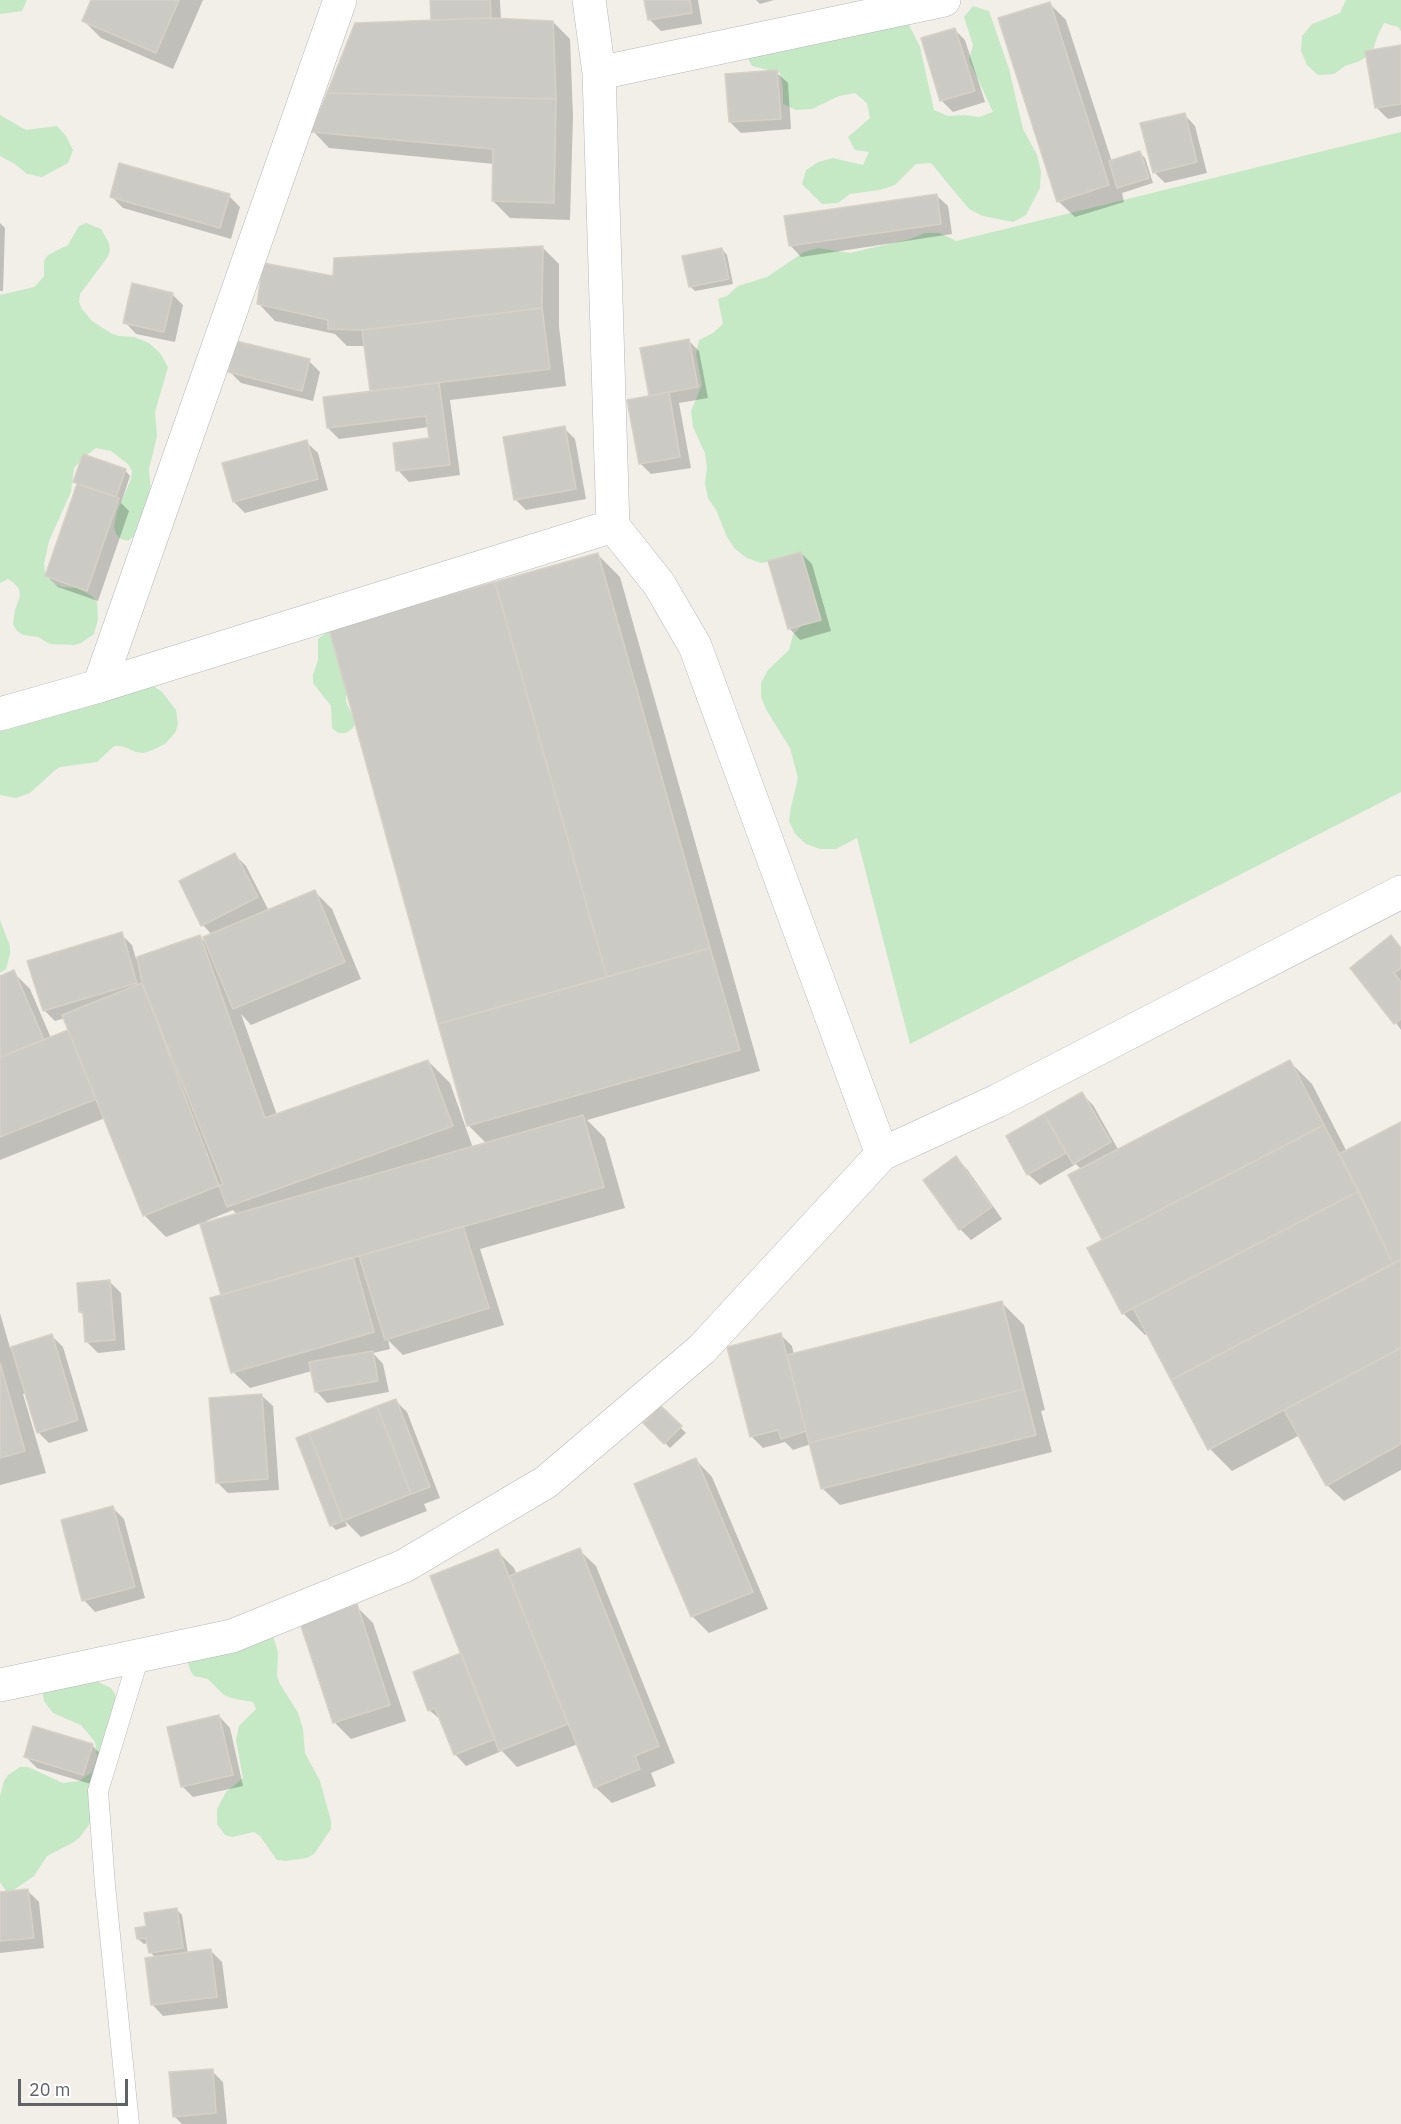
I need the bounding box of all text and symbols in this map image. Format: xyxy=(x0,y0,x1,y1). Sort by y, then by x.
scale bar xyxy=(21,2067,130,2105)
text: 20 m xyxy=(29,2078,71,2101)

